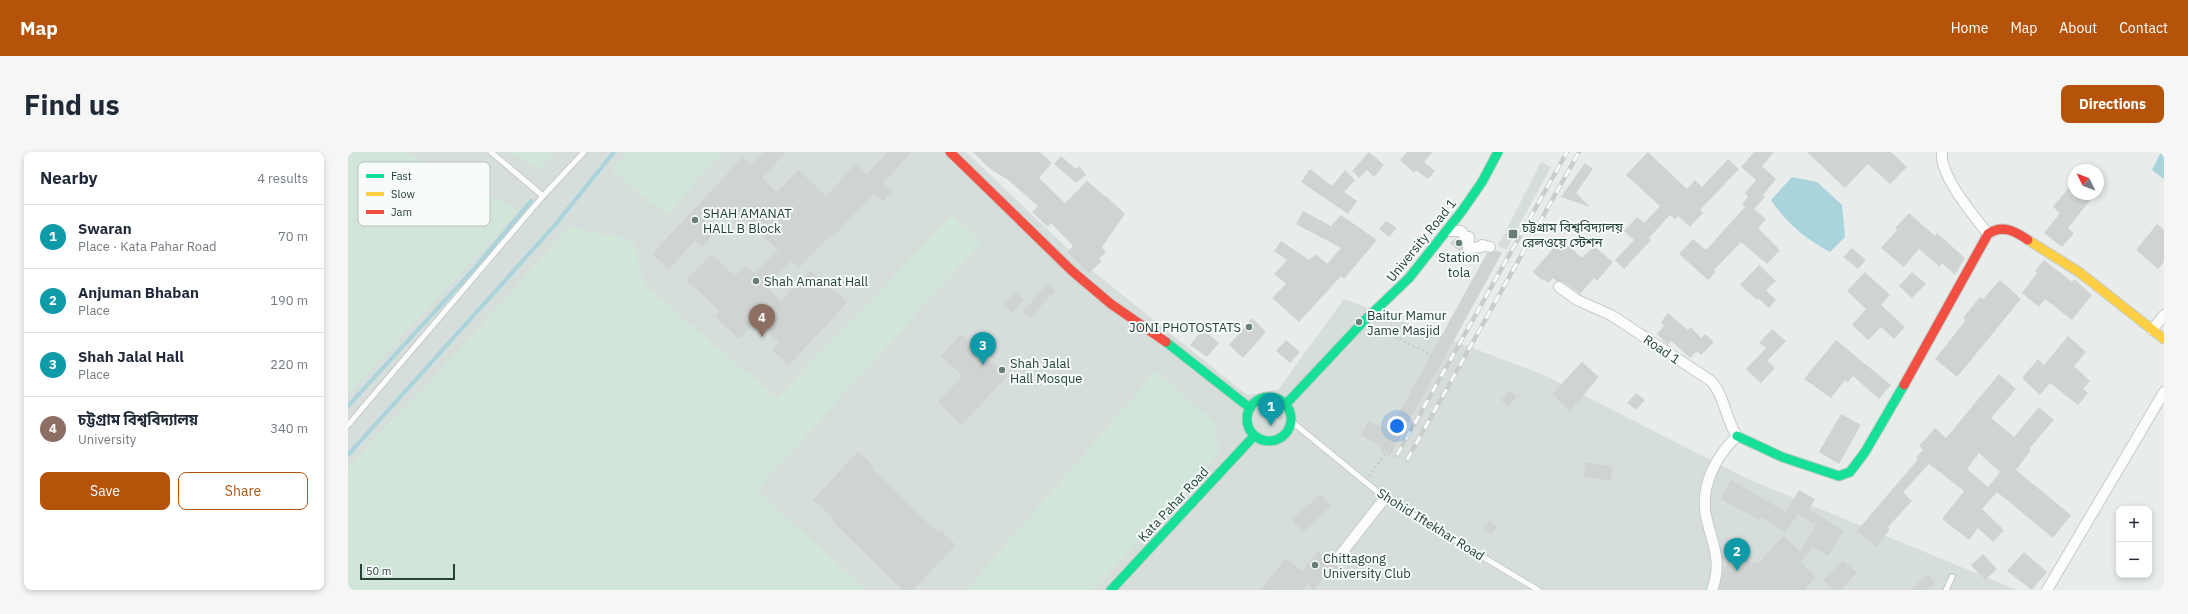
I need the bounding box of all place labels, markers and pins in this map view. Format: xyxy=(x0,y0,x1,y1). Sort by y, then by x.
place label: SHAH AMANAT HALL B Block xyxy=(703,205,792,237)
marker: SHAH AMANAT HALL B Block xyxy=(690,215,700,225)
place label: চট্টগ্রাম বিশ্ববিদ্যালয় রেলওয়ে স্টেশন xyxy=(1521,219,1624,251)
marker: চট্টগ্রাম বিশ্ববিদ্যালয় রেলওয়ে স্টেশন xyxy=(1507,228,1519,240)
marker: Station tola xyxy=(1454,238,1464,248)
place label: Station tola xyxy=(1438,249,1480,281)
place label: Shah Amanat Hall xyxy=(764,273,869,290)
marker: Shah Amanat Hall xyxy=(751,276,761,286)
pin: 4 xyxy=(749,304,775,337)
place label: Baitur Mamur Jame Masjid xyxy=(1367,307,1447,339)
marker: Baitur Mamur Jame Masjid xyxy=(1354,317,1364,327)
place label: JONI PHOTOSTATS xyxy=(1129,319,1241,336)
marker: JONI PHOTOSTATS xyxy=(1244,322,1254,332)
pin: 3 xyxy=(970,332,996,365)
place label: Shah Jalal Hall Mosque xyxy=(1010,355,1082,387)
marker: Shah Jalal Hall Mosque xyxy=(997,365,1007,375)
pin: 1 xyxy=(1258,393,1284,426)
pin: 2 xyxy=(1724,538,1750,571)
place label: Chittagong University Club xyxy=(1323,550,1411,582)
marker: Chittagong University Club xyxy=(1310,560,1320,570)

